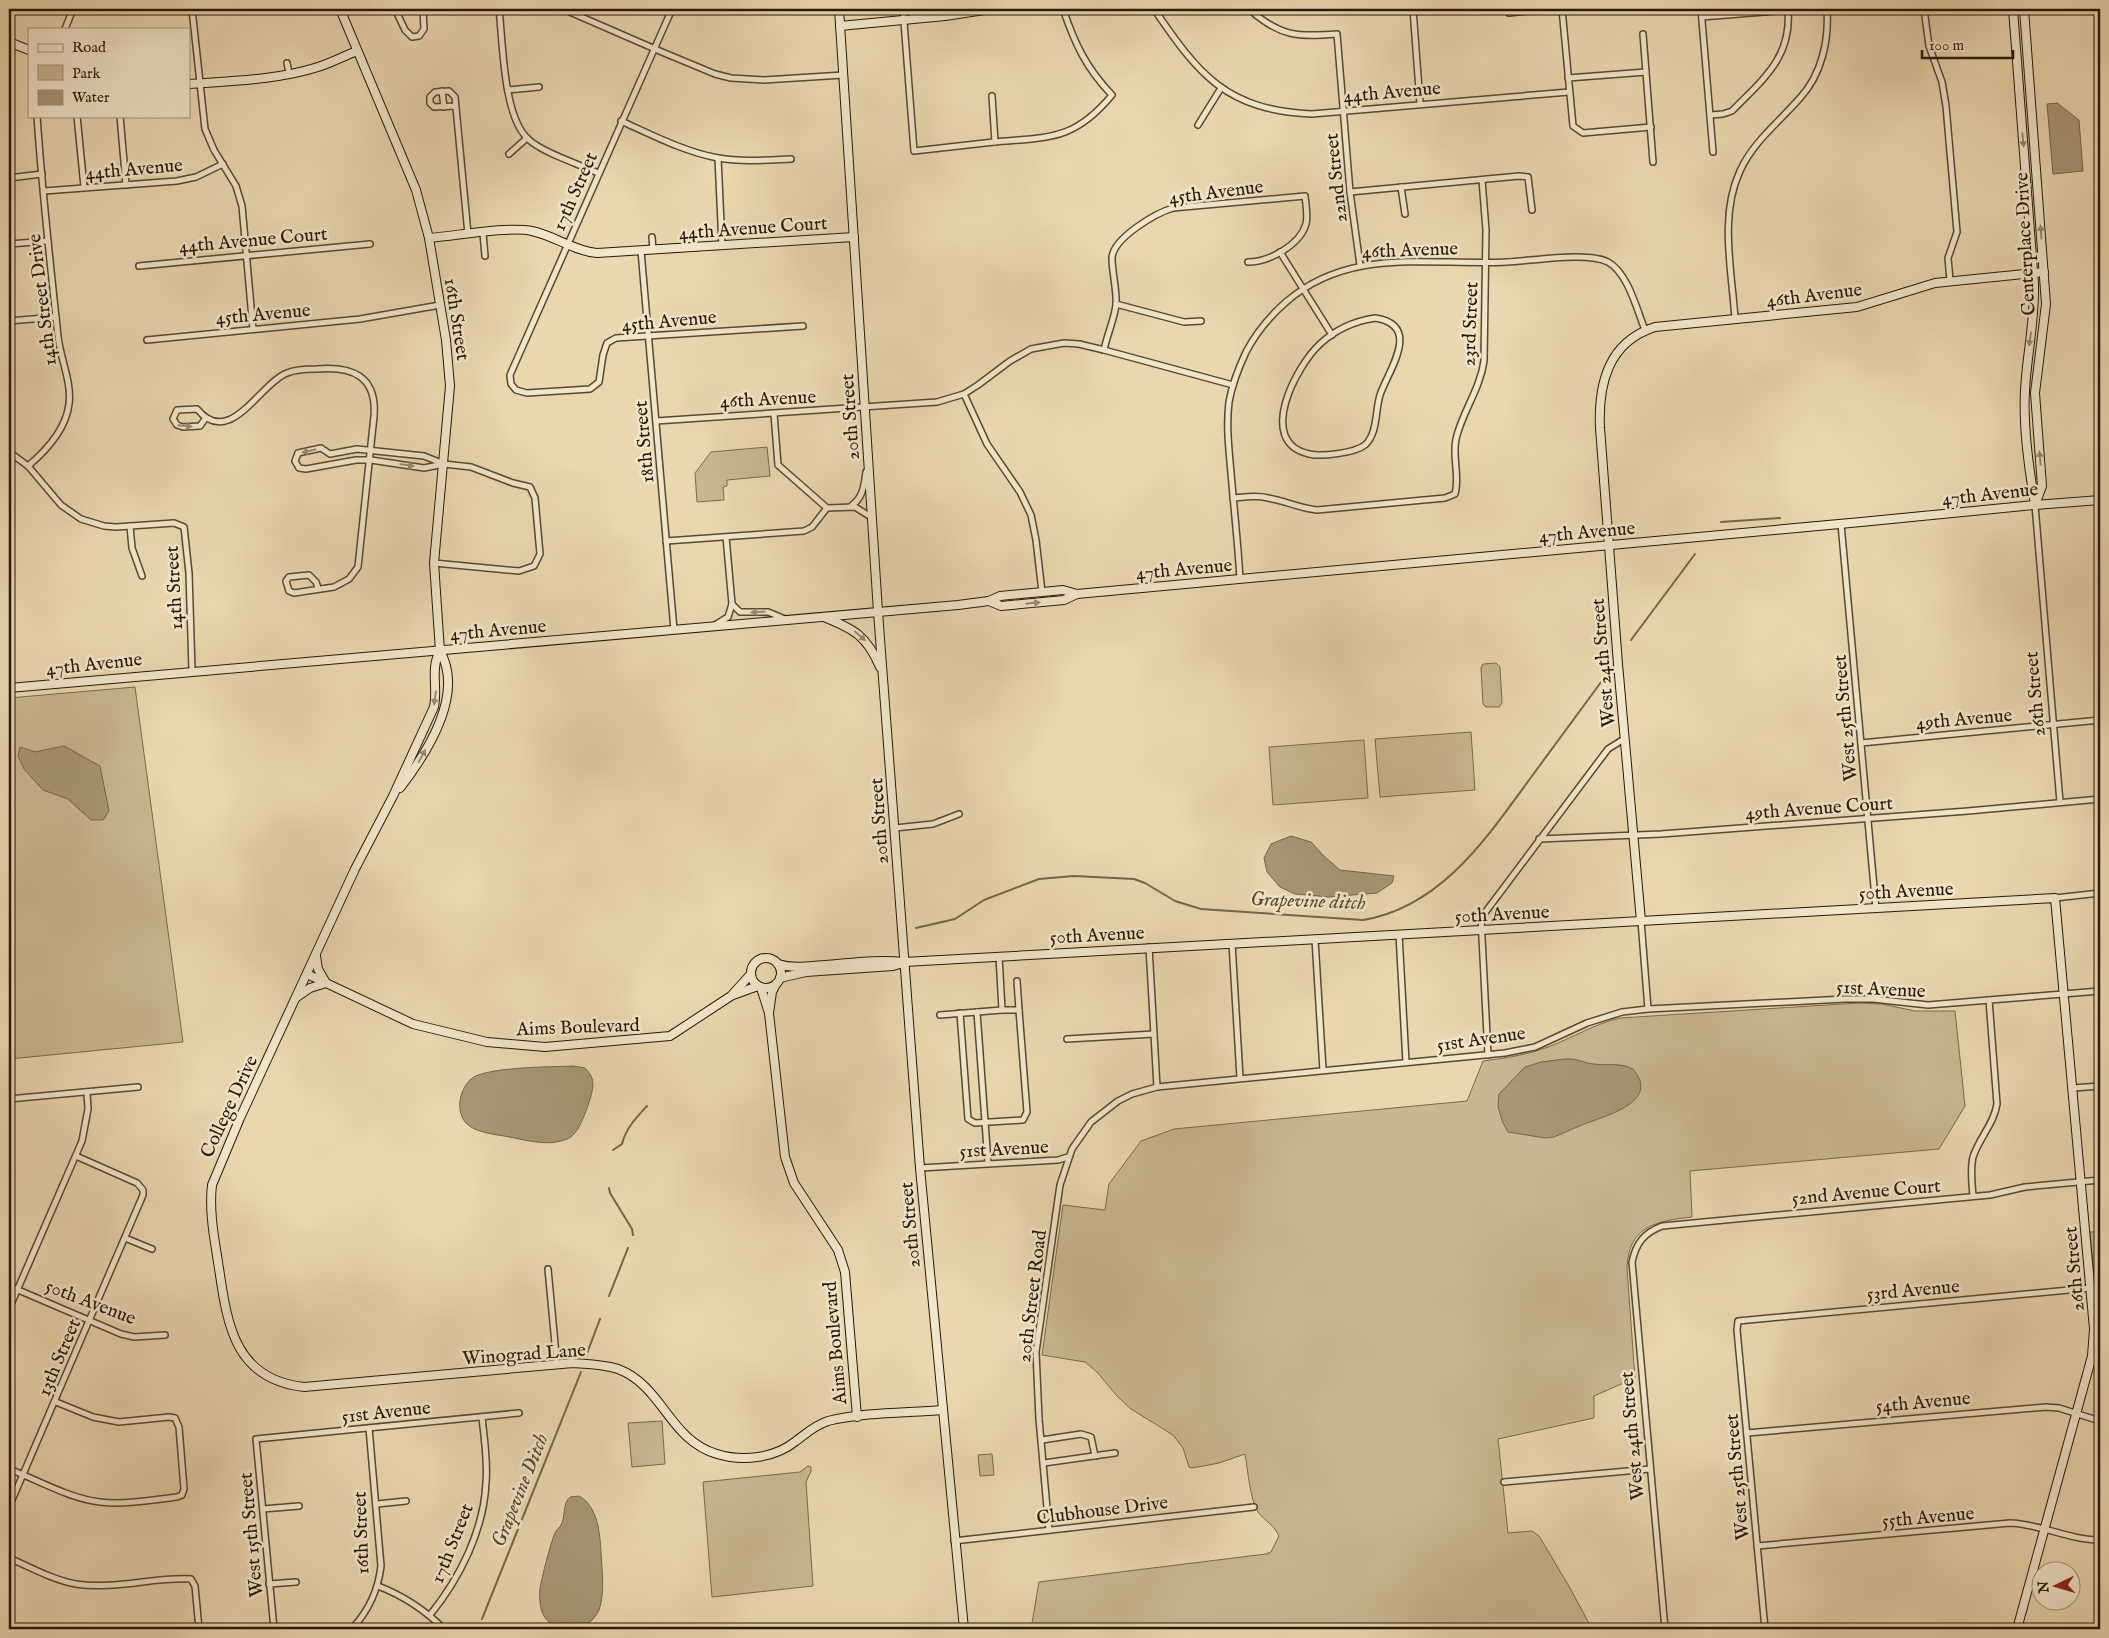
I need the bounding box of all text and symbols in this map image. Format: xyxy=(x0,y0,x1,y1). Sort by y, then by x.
legend xyxy=(28,28,190,118)
scale bar xyxy=(1922,28,2013,60)
text: 100 m xyxy=(1929,36,1965,55)
text: Road xyxy=(72,38,107,57)
text: Park xyxy=(72,64,102,83)
street label: 44th Avenue xyxy=(1343,77,1442,109)
text: Water xyxy=(72,88,110,107)
street label: 22nd Street xyxy=(1320,132,1354,224)
one-way arrow xyxy=(2019,132,2027,148)
street label: 17th Street xyxy=(548,148,604,235)
street label: 44th Avenue xyxy=(85,154,184,186)
street label: Centerplace Drive xyxy=(2010,171,2042,316)
street label: 45th Avenue xyxy=(1168,175,1265,211)
street label: 44th Avenue Court xyxy=(678,212,829,246)
street label: 44th Avenue Court xyxy=(178,223,329,259)
one-way arrow xyxy=(2037,224,2045,240)
street label: 14th Street Drive xyxy=(23,232,63,367)
street label: 46th Avenue xyxy=(1362,237,1459,265)
street label: 16th Street xyxy=(438,276,474,363)
street label: 46th Avenue xyxy=(1765,278,1864,314)
street label: 23rd Street xyxy=(1458,281,1484,367)
street label: 45th Avenue xyxy=(215,299,312,331)
street label: 45th Avenue xyxy=(621,306,718,338)
one-way arrow xyxy=(2026,331,2034,347)
street label: 20th Street xyxy=(836,373,866,461)
street label: 46th Avenue xyxy=(719,385,817,414)
street label: 18th Street xyxy=(629,399,661,484)
one-way arrow xyxy=(178,422,194,430)
one-way arrow xyxy=(301,447,316,455)
one-way arrow xyxy=(2036,449,2044,465)
one-way arrow xyxy=(399,462,415,470)
street label: 47th Avenue xyxy=(1941,478,2040,512)
street label: 47th Avenue xyxy=(1538,517,1637,549)
street label: 14th Street xyxy=(161,545,189,631)
street label: 47th Avenue xyxy=(1135,554,1234,586)
street label: West 24th Street xyxy=(1586,597,1622,728)
one-way arrow xyxy=(1026,599,1042,607)
one-way arrow xyxy=(749,609,765,617)
street label: 47th Avenue xyxy=(449,615,548,647)
one-way arrow xyxy=(853,631,866,642)
street label: 47th Avenue xyxy=(45,648,144,682)
street label: 26th Street xyxy=(2020,650,2052,737)
street label: West 25th Street xyxy=(1828,653,1863,782)
one-way arrow xyxy=(431,690,439,706)
street label: 49th Avenue xyxy=(1915,704,2014,736)
one-way arrow xyxy=(417,750,426,763)
street label: 20th Street xyxy=(865,777,895,865)
street label: 49th Avenue Court xyxy=(1745,792,1894,826)
street label: 50th Avenue xyxy=(1858,878,1954,906)
water label: Grapevine ditch xyxy=(1250,887,1367,916)
street label: 50th Avenue xyxy=(1454,901,1550,929)
street label: 50th Avenue xyxy=(1049,922,1145,950)
street label: 51st Avenue xyxy=(1836,976,1926,1004)
street label: Aims Boulevard xyxy=(515,1014,641,1042)
street label: 51st Avenue xyxy=(1435,1022,1527,1058)
street label: College Drive xyxy=(196,1052,264,1162)
street label: 51st Avenue xyxy=(959,1136,1050,1164)
street label: 52nd Avenue Court xyxy=(1791,1174,1942,1211)
street label: 20th Street xyxy=(895,1180,927,1269)
street label: 26th Street xyxy=(2059,1225,2091,1312)
street label: 20th Street Road xyxy=(1013,1228,1053,1364)
street label: 50th Avenue xyxy=(42,1275,139,1331)
street label: 53rd Avenue xyxy=(1866,1275,1961,1307)
street label: Aims Boulevard xyxy=(819,1279,853,1406)
street label: 13th Street xyxy=(33,1315,87,1400)
street label: Winograd Lane xyxy=(462,1339,587,1371)
street label: West 24th Street xyxy=(1615,1370,1651,1501)
street label: 54th Avenue xyxy=(1875,1387,1972,1419)
street label: 51st Avenue xyxy=(341,1396,432,1430)
street label: West 25th Street xyxy=(1720,1412,1755,1541)
water label: Grapevine Ditch xyxy=(486,1430,555,1551)
street label: West 15th Street xyxy=(235,1471,269,1598)
street label: 16th Street xyxy=(349,1491,375,1575)
street label: Clubhouse Drive xyxy=(1035,1491,1170,1531)
street label: 17th Street xyxy=(426,1500,480,1587)
street label: 55th Avenue xyxy=(1881,1502,1976,1534)
north arrow xyxy=(2032,1560,2082,1610)
text: N xyxy=(2035,1580,2054,1595)

